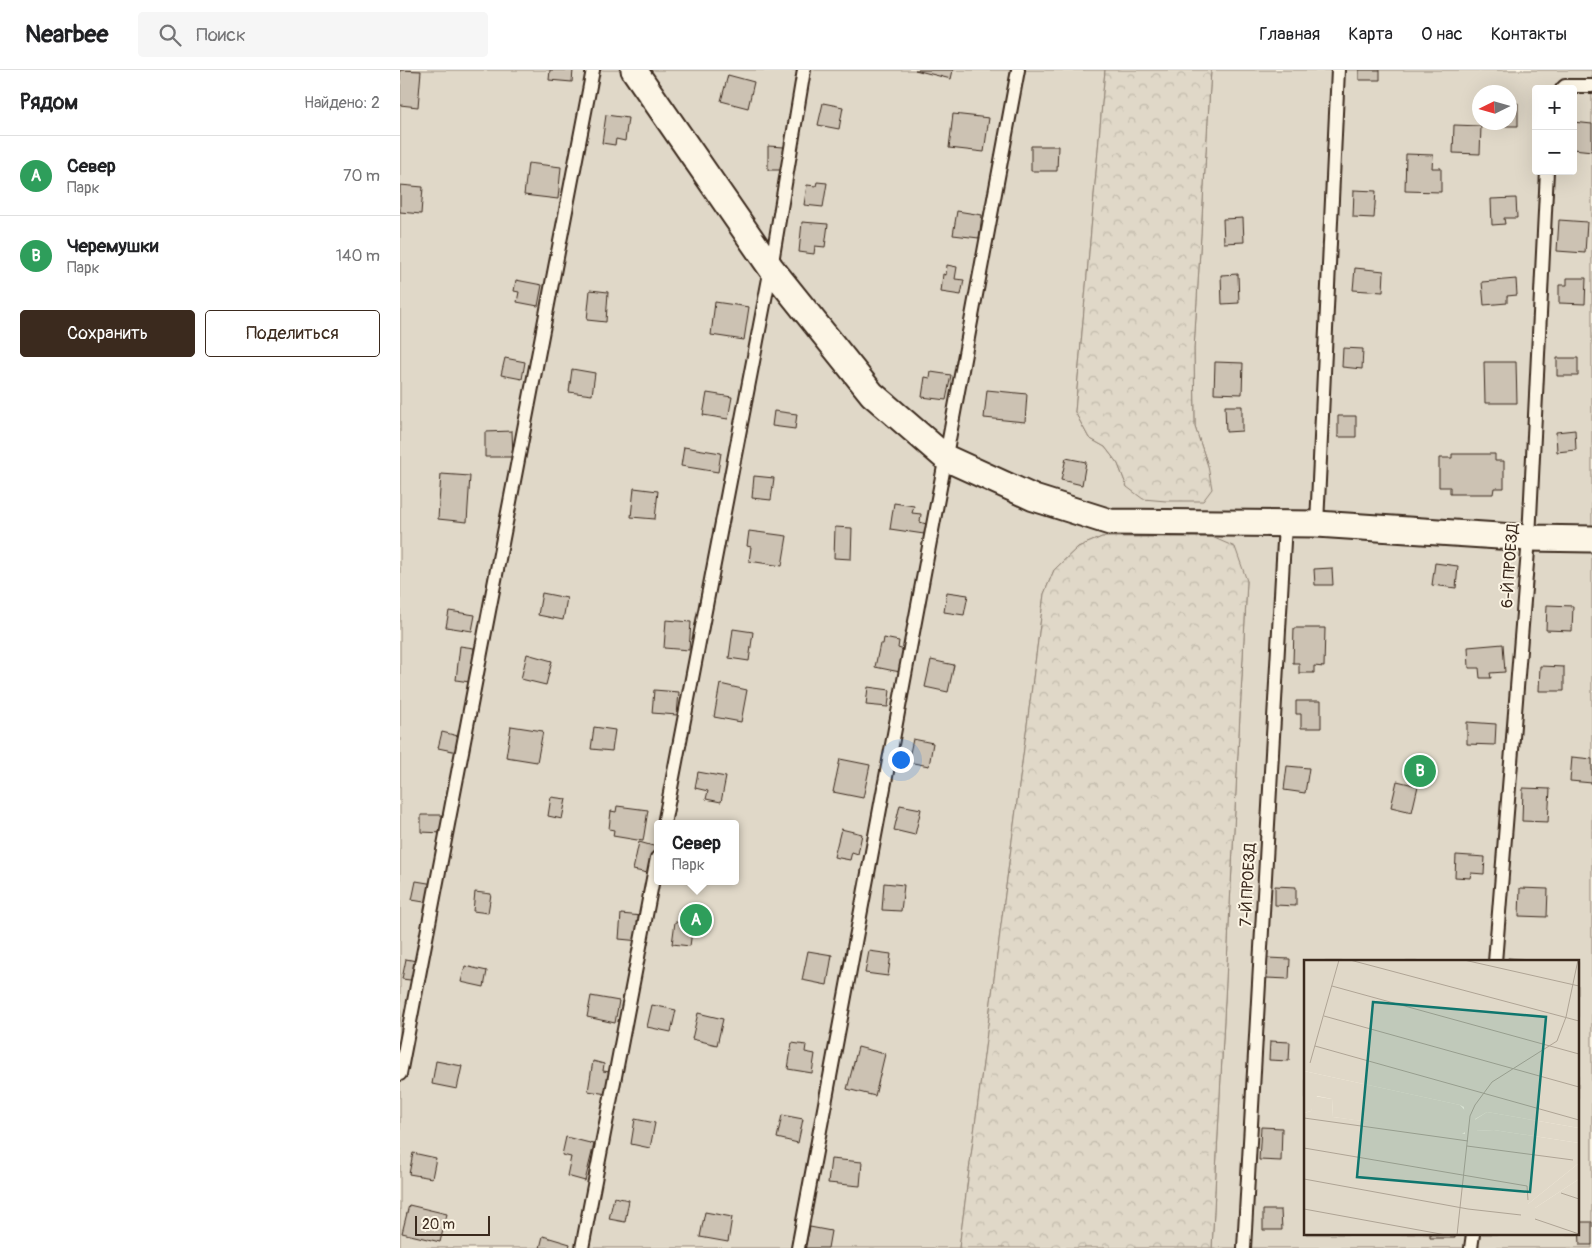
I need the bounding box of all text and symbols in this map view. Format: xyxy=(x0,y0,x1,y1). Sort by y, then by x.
search box xyxy=(138,12,488,57)
text: Nearbee xyxy=(25,20,108,49)
icon: search xyxy=(156,21,184,49)
text: Поиск xyxy=(196,23,246,47)
text: Главная xyxy=(1259,23,1320,46)
text: Карта xyxy=(1348,23,1393,46)
text: О нас xyxy=(1421,23,1463,46)
text: Контакты xyxy=(1491,23,1567,46)
north arrow xyxy=(1472,85,1517,130)
map controls xyxy=(1532,85,1577,175)
button: + xyxy=(1532,85,1577,130)
text: Рядом xyxy=(20,89,78,116)
text: Найдено: 2 xyxy=(304,93,380,113)
button: − xyxy=(1532,130,1577,175)
text: Север xyxy=(67,154,116,178)
text: A xyxy=(31,166,41,186)
text: 70 m xyxy=(343,166,380,186)
text: Парк xyxy=(67,178,100,198)
text: Черемушки xyxy=(67,234,158,258)
text: B xyxy=(31,246,41,266)
text: 140 m xyxy=(336,246,380,266)
text: Парк xyxy=(67,258,100,278)
button: Сохранить xyxy=(20,310,195,357)
button: Поделиться xyxy=(205,310,380,357)
street label: 6-Й ПРОЕЗД xyxy=(1497,523,1523,609)
your location xyxy=(888,747,914,773)
pin: B xyxy=(1404,752,1436,790)
popup xyxy=(654,820,739,885)
text: Север xyxy=(672,831,721,855)
street label: 7-Й ПРОЕЗД xyxy=(1236,842,1260,927)
text: Парк xyxy=(672,855,705,875)
pin: A xyxy=(680,901,712,939)
inset map xyxy=(1304,960,1580,1236)
scale bar xyxy=(415,1213,490,1236)
text: 20 m xyxy=(422,1216,455,1233)

